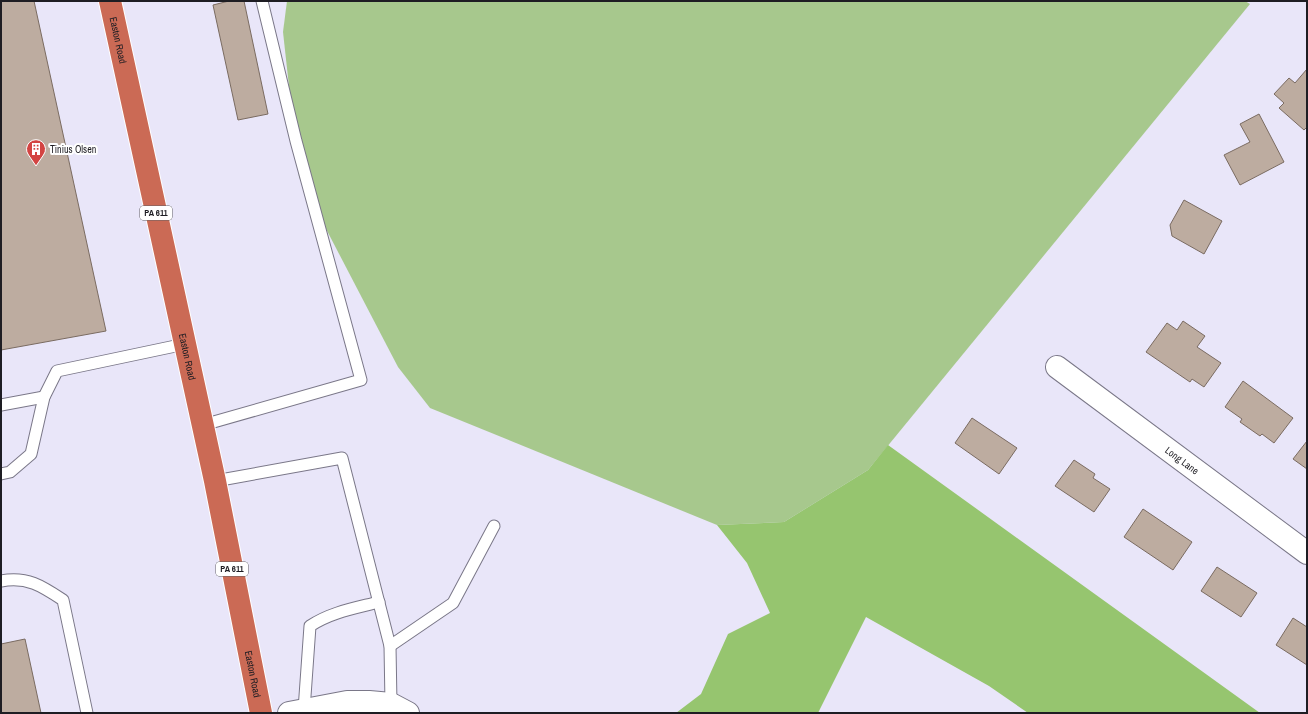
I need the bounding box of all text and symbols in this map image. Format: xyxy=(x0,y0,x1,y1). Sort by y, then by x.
street label: Easton Road xyxy=(107,16,129,65)
building icon: Tinius Olsen xyxy=(25,138,47,166)
place label: Tinius Olsen xyxy=(50,143,96,156)
road number: PA 611 xyxy=(140,206,172,220)
street label: Easton Road xyxy=(176,332,199,381)
street label: Long Lane xyxy=(1162,444,1202,478)
road number: PA 611 xyxy=(216,562,248,576)
street label: Easton Road xyxy=(242,649,264,699)

